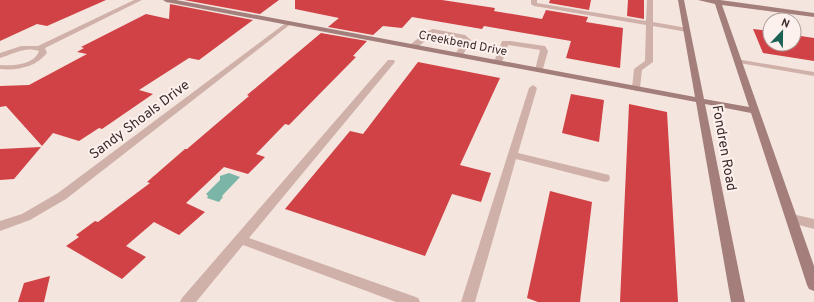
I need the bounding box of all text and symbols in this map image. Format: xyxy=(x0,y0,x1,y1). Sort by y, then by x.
north arrow xyxy=(762,12,802,52)
text: N xyxy=(779,16,792,32)
street label: Creekbend Drive xyxy=(417,28,509,60)
street label: Sandy Shoals Drive xyxy=(86,77,193,163)
street label: Fondren Road xyxy=(708,104,739,192)

